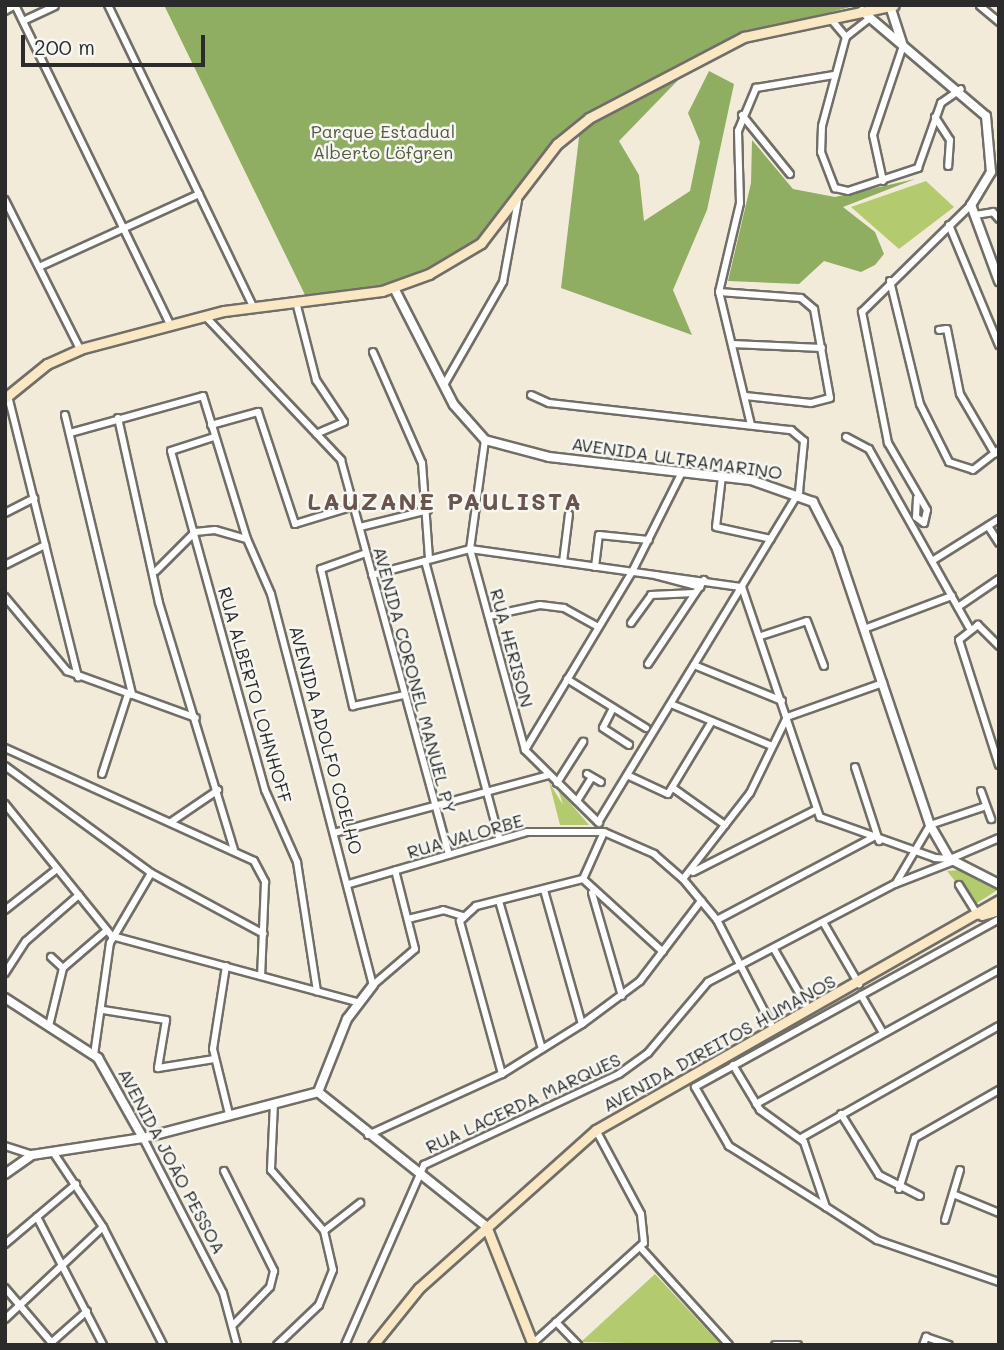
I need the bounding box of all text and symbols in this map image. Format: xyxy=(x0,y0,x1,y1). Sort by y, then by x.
scale bar xyxy=(24,21,208,65)
text: 200 m xyxy=(34,33,95,60)
park label: Parque Estadual Alberto Löfgren xyxy=(311,121,455,164)
street label: AVENIDA ULTRAMARINO xyxy=(570,433,784,483)
district label: LAUZANE PAULISTA xyxy=(309,487,581,515)
street label: AVENIDA CORONEL MANUEL PY xyxy=(369,544,461,816)
street label: RUA ALBERTO LOHNHOFF xyxy=(214,584,296,806)
street label: RUA HERISON xyxy=(486,586,538,710)
street label: AVENIDA ADOLFO COELHO xyxy=(285,623,367,857)
street label: RUA VALORBE xyxy=(404,809,526,863)
street label: AVENIDA DIREITOS HUMANOS xyxy=(599,970,839,1116)
street label: RUA LACERDA MARQUES xyxy=(422,1048,624,1158)
street label: AVENIDA JOÃO PESSOA xyxy=(114,1064,230,1258)

